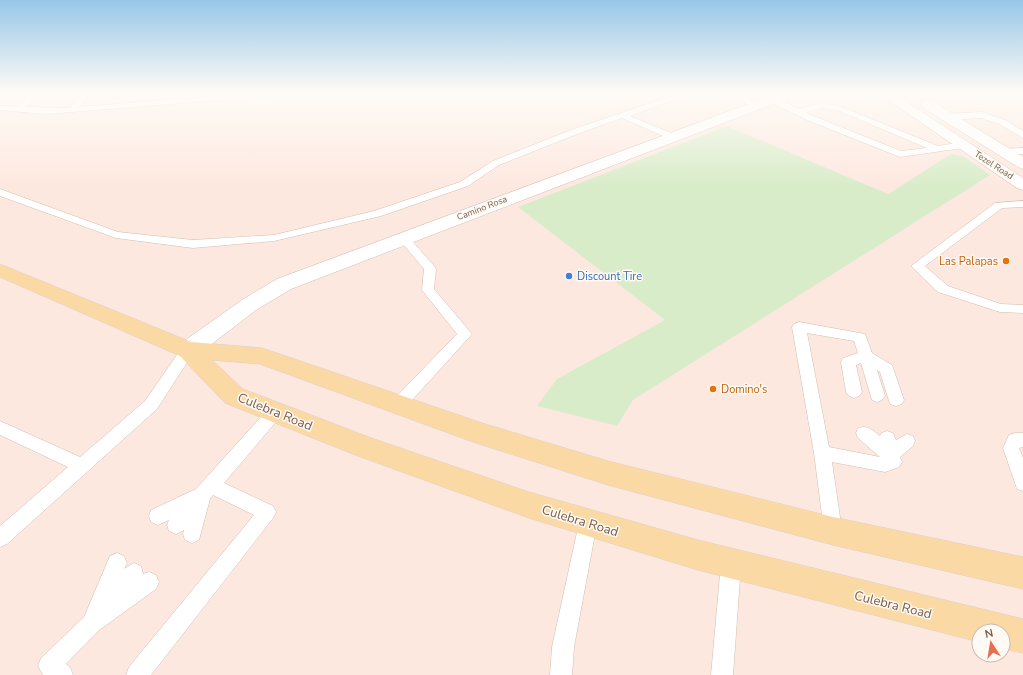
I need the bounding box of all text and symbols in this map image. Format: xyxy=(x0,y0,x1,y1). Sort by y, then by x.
street label: Tezel Road xyxy=(972,148,1016,182)
street label: Camino Rosa xyxy=(455,193,509,223)
place label: Las Palapas xyxy=(939,254,998,269)
marker: Las Palapas xyxy=(1001,256,1011,266)
place label: Discount Tire xyxy=(577,269,642,284)
marker: Discount Tire xyxy=(564,271,574,281)
place label: Domino's xyxy=(721,382,767,397)
marker: Domino's xyxy=(708,384,718,394)
street label: Culebra Road xyxy=(235,389,315,435)
street label: Culebra Road xyxy=(539,501,621,541)
street label: Culebra Road xyxy=(852,587,934,623)
north arrow xyxy=(971,623,1011,663)
text: N xyxy=(983,626,995,642)

